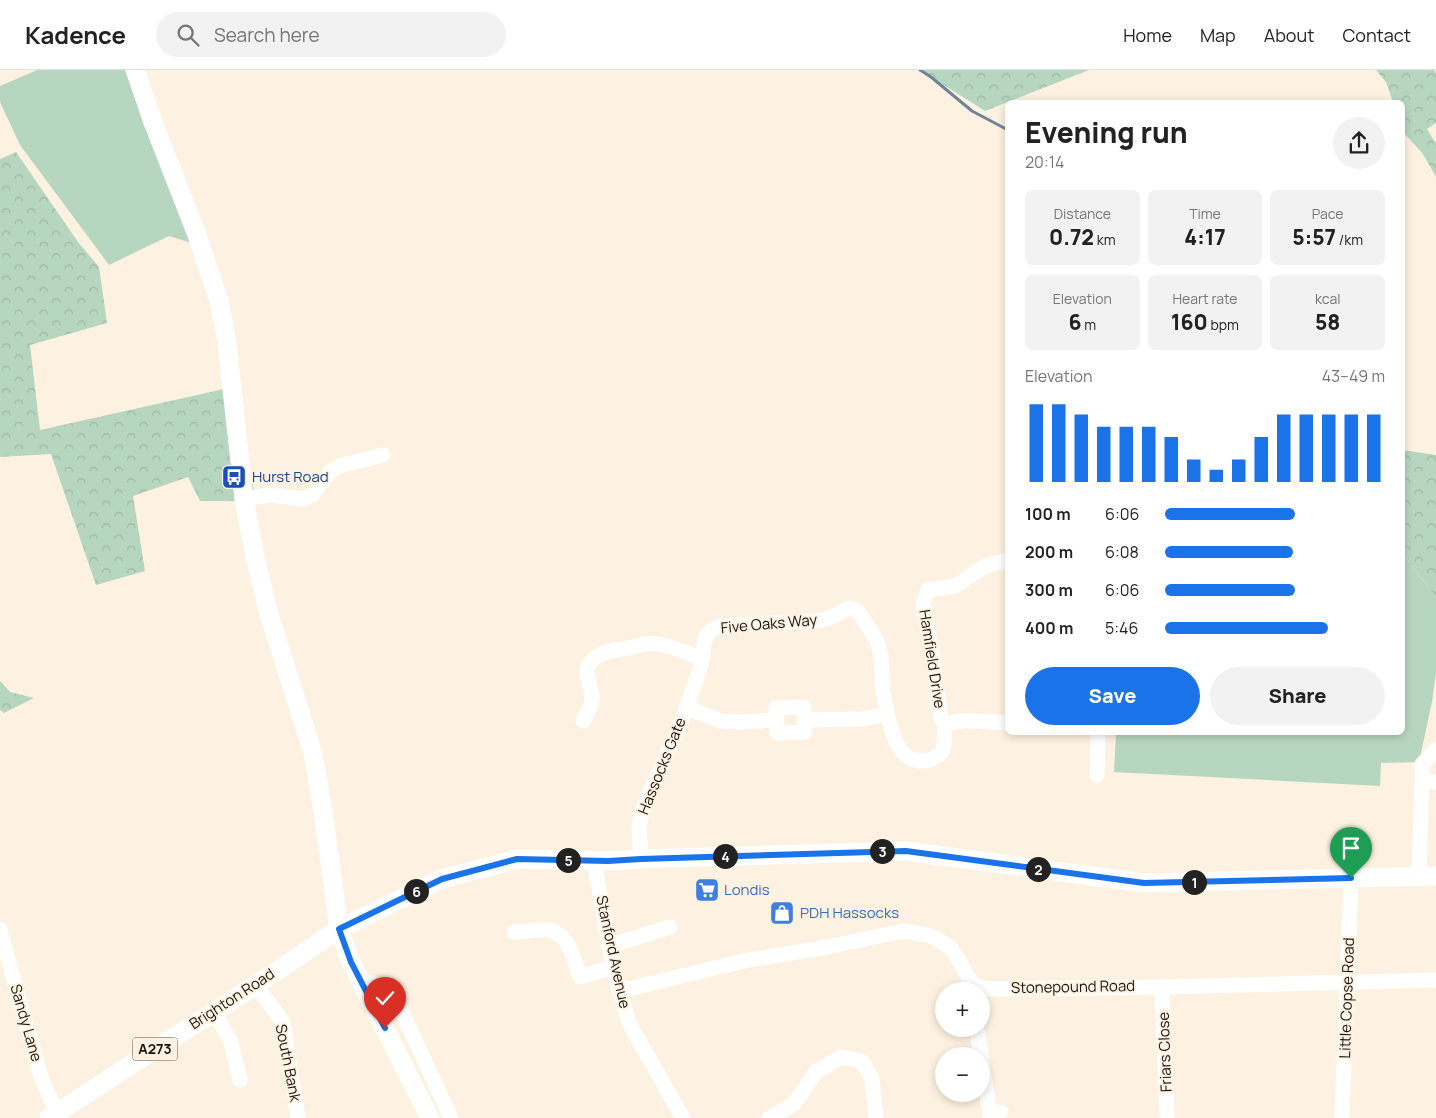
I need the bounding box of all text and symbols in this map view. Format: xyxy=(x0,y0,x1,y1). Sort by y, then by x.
search box xyxy=(156,12,506,57)
text: Kadence xyxy=(25,18,126,51)
icon: search xyxy=(174,21,202,49)
text: Search here xyxy=(214,22,320,48)
text: Home xyxy=(1123,23,1172,47)
text: Map xyxy=(1200,23,1236,47)
text: About xyxy=(1264,23,1314,47)
text: Contact xyxy=(1342,23,1411,47)
text: Evening run xyxy=(1025,113,1188,151)
button: share xyxy=(1333,117,1385,169)
text: 20:14 xyxy=(1025,151,1064,173)
text: Distance xyxy=(1054,204,1111,223)
text: Time xyxy=(1189,204,1221,223)
text: Pace xyxy=(1312,204,1343,223)
text: 0.72 xyxy=(1049,223,1094,251)
text: 4:17 xyxy=(1184,223,1226,251)
text: 5:57 xyxy=(1292,223,1336,251)
text: km xyxy=(1094,230,1116,249)
text: /km xyxy=(1336,230,1363,249)
text: Elevation xyxy=(1053,289,1112,308)
text: Heart rate xyxy=(1173,289,1237,308)
text: kcal xyxy=(1315,289,1340,308)
text: 6 xyxy=(1068,308,1082,336)
text: 160 xyxy=(1171,308,1208,336)
text: 58 xyxy=(1315,308,1340,336)
text: m xyxy=(1082,315,1096,334)
text: bpm xyxy=(1208,315,1239,334)
text: Elevation xyxy=(1025,365,1093,387)
text: 43–49 m xyxy=(1322,365,1385,387)
bus stop icon: Hurst Road xyxy=(221,464,247,490)
place label: Hurst Road xyxy=(252,466,329,487)
text: 100 m xyxy=(1025,503,1071,525)
text: 6:06 xyxy=(1105,503,1139,525)
text: 200 m xyxy=(1025,541,1073,563)
text: 6:08 xyxy=(1105,541,1139,563)
text: 300 m xyxy=(1025,579,1073,601)
text: 6:06 xyxy=(1105,579,1139,601)
street label: Hamfield Drive xyxy=(914,608,951,710)
street label: Five Oaks Way xyxy=(720,609,818,638)
text: 400 m xyxy=(1025,617,1073,639)
text: 5:46 xyxy=(1105,617,1138,639)
button: Save xyxy=(1025,667,1200,725)
button: Share xyxy=(1210,667,1385,725)
street label: Hassocks Gate xyxy=(632,714,691,818)
pin xyxy=(1330,827,1372,878)
icon: arrive xyxy=(1337,834,1365,862)
pin: 3 xyxy=(870,838,894,864)
text: 3 xyxy=(878,842,887,861)
pin: 4 xyxy=(712,844,738,868)
text: 4 xyxy=(721,847,730,866)
pin: 5 xyxy=(556,848,580,872)
text: 5 xyxy=(564,851,573,870)
pin: 2 xyxy=(1026,856,1050,882)
text: 2 xyxy=(1034,860,1043,879)
pin: 1 xyxy=(1182,870,1206,894)
text: 1 xyxy=(1191,873,1198,892)
supermarket icon: Londis xyxy=(694,877,720,903)
pin: 6 xyxy=(404,878,428,904)
place label: Londis xyxy=(724,879,770,900)
text: 6 xyxy=(412,882,421,901)
street label: Stanford Avenue xyxy=(591,894,636,1010)
shop icon: PDH Hassocks xyxy=(769,900,795,926)
place label: PDH Hassocks xyxy=(800,902,899,923)
street label: Little Copse Road xyxy=(1334,937,1359,1059)
street label: Brighton Road xyxy=(185,963,279,1034)
street label: Stonepound Road xyxy=(1011,975,1135,998)
pin xyxy=(364,977,406,1028)
street label: Sandy Lane xyxy=(5,982,48,1064)
map controls xyxy=(935,982,990,1102)
button: + xyxy=(935,982,990,1037)
icon: check xyxy=(371,984,399,1012)
street label: Friars Close xyxy=(1153,1011,1176,1093)
street label: South Bank xyxy=(271,1022,306,1104)
road number: A273 xyxy=(132,1038,178,1061)
button: − xyxy=(935,1047,990,1102)

